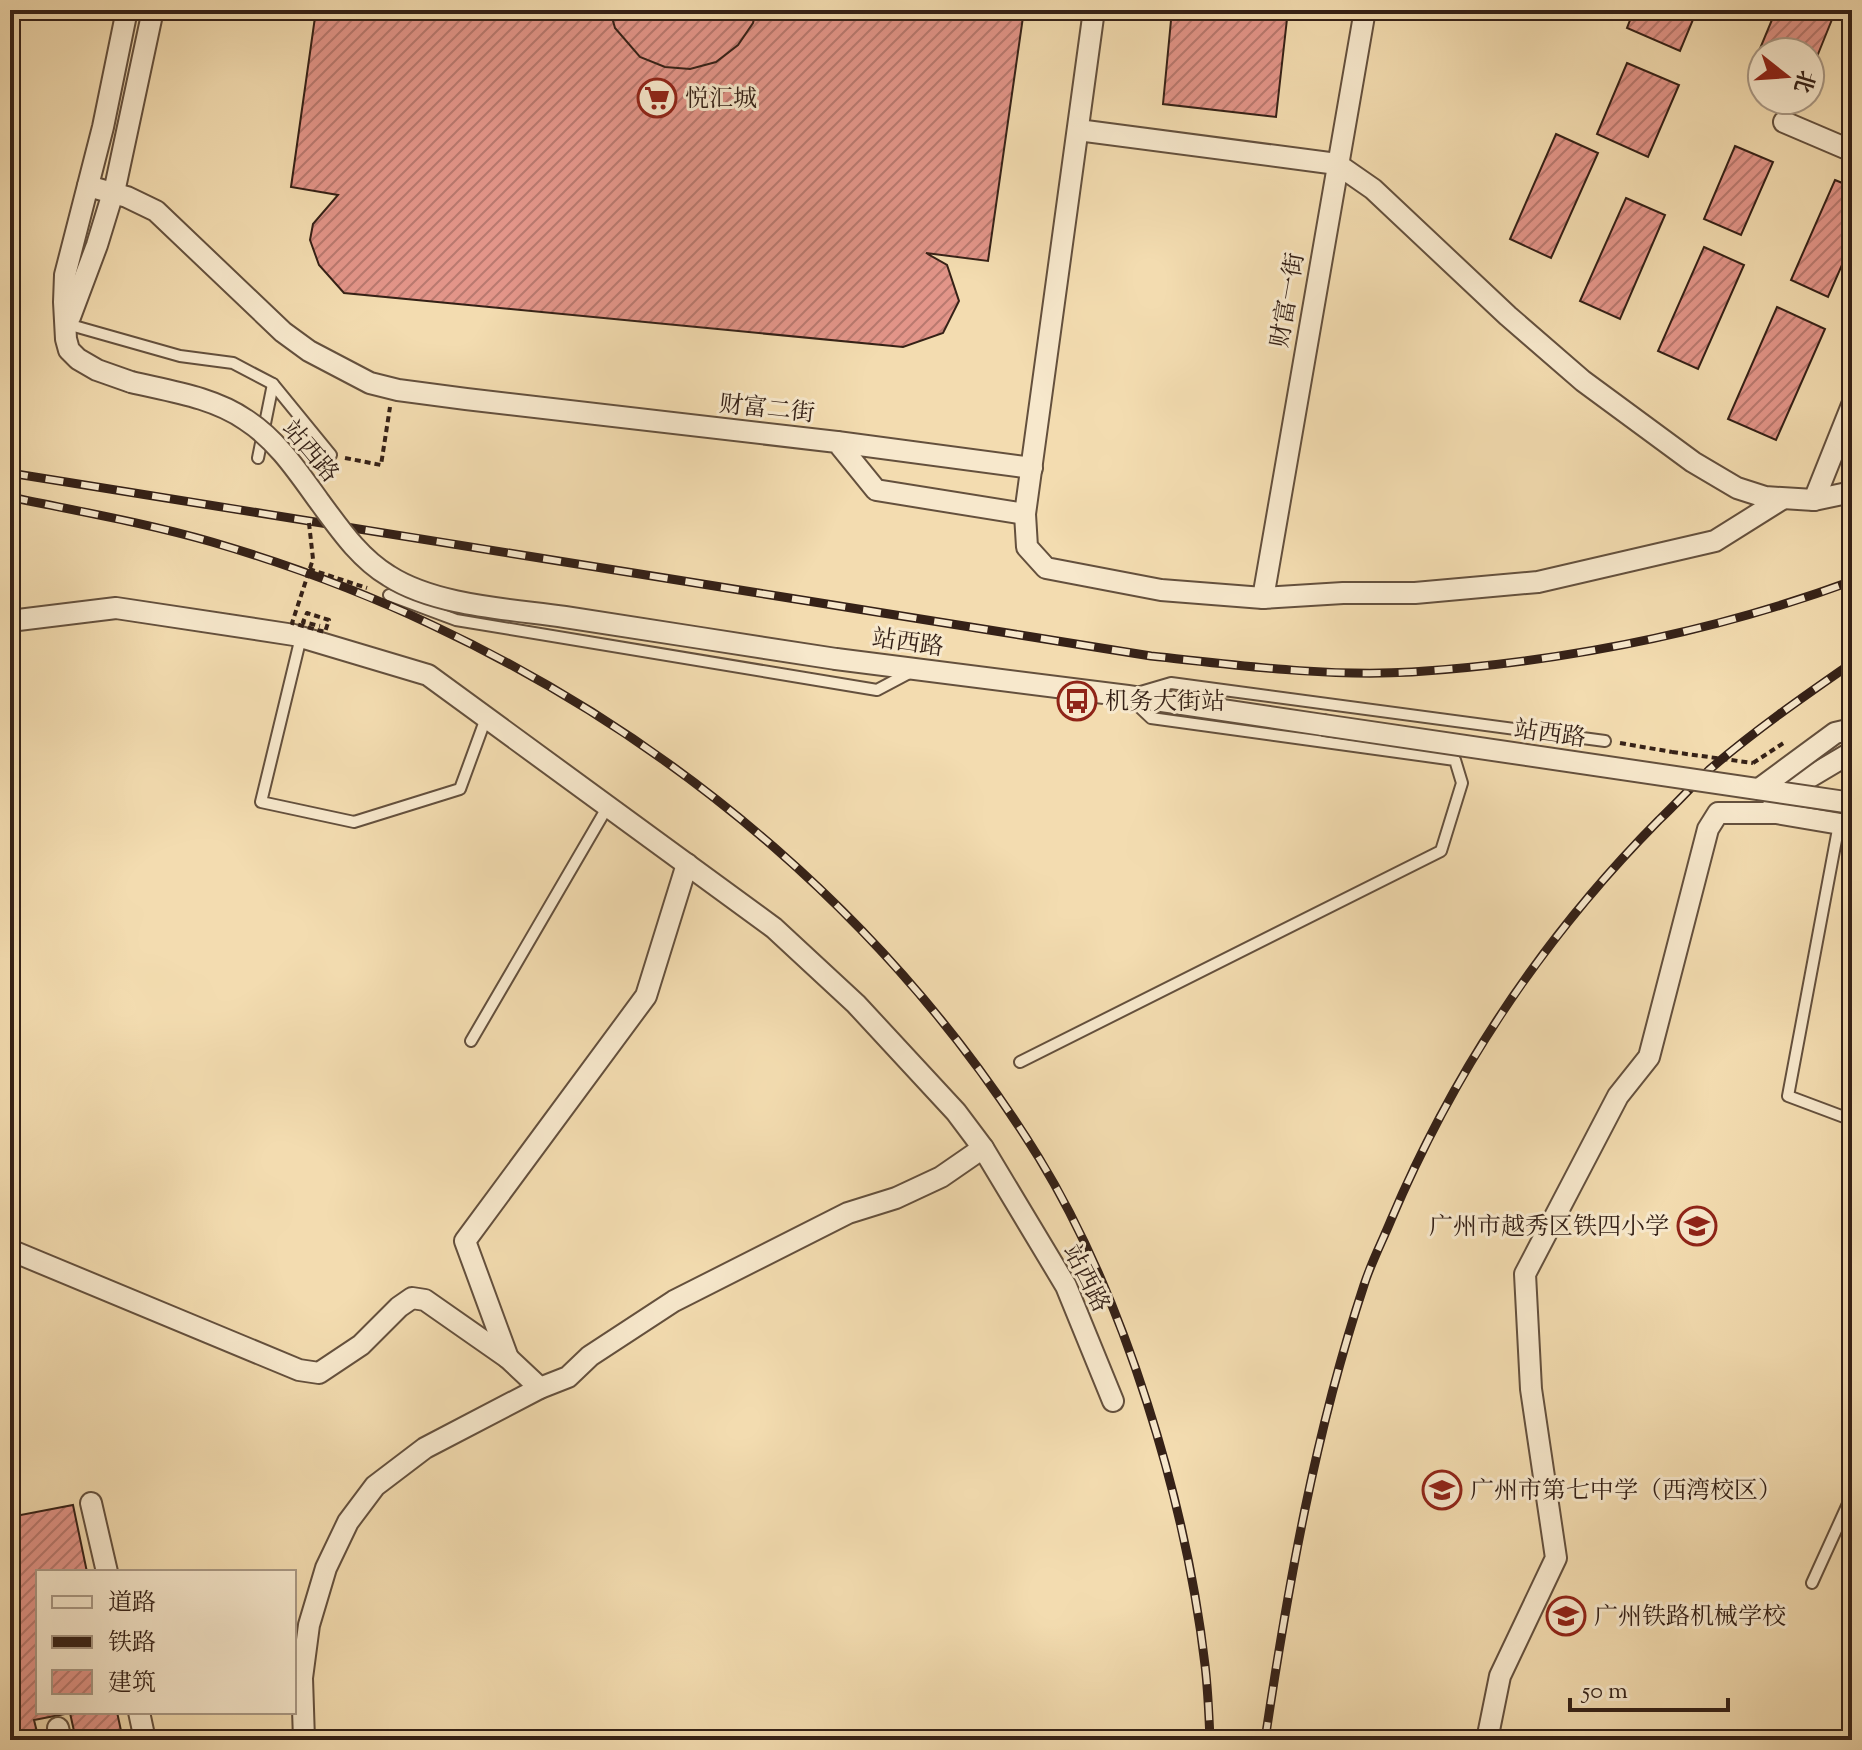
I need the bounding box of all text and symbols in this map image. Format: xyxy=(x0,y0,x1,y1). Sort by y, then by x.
north arrow xyxy=(1746,36,1826,116)
text: 北 xyxy=(1784,66,1821,96)
supermarket icon: 悦汇城 xyxy=(636,77,678,119)
place label: 悦汇城 xyxy=(685,83,757,117)
street label: 财富一街 xyxy=(1264,250,1314,351)
street label: 财富二街 xyxy=(717,388,816,432)
street label: 站西路 xyxy=(273,414,346,491)
street label: 站西路 xyxy=(870,622,946,666)
bus stop icon: 机务大街站 xyxy=(1056,680,1098,722)
place label: 机务大街站 xyxy=(1105,686,1225,720)
street label: 站西路 xyxy=(1512,713,1588,757)
school or university icon: 广州市越秀区铁四小学 xyxy=(1676,1205,1718,1247)
place label: 广州市越秀区铁四小学 xyxy=(1429,1211,1669,1245)
street label: 站西路 xyxy=(1054,1239,1117,1319)
school or university icon: 广州市第七中学（西湾校区） xyxy=(1421,1469,1463,1511)
place label: 广州市第七中学（西湾校区） xyxy=(1470,1475,1782,1509)
legend xyxy=(36,1570,296,1714)
text: 道路 xyxy=(108,1587,156,1621)
school or university icon: 广州铁路机械学校 xyxy=(1545,1595,1587,1637)
place label: 广州铁路机械学校 xyxy=(1594,1601,1786,1635)
text: 铁路 xyxy=(108,1627,156,1661)
scale bar xyxy=(1570,1662,1728,1712)
text: 建筑 xyxy=(108,1667,156,1701)
text: 50 m xyxy=(1580,1675,1628,1709)

